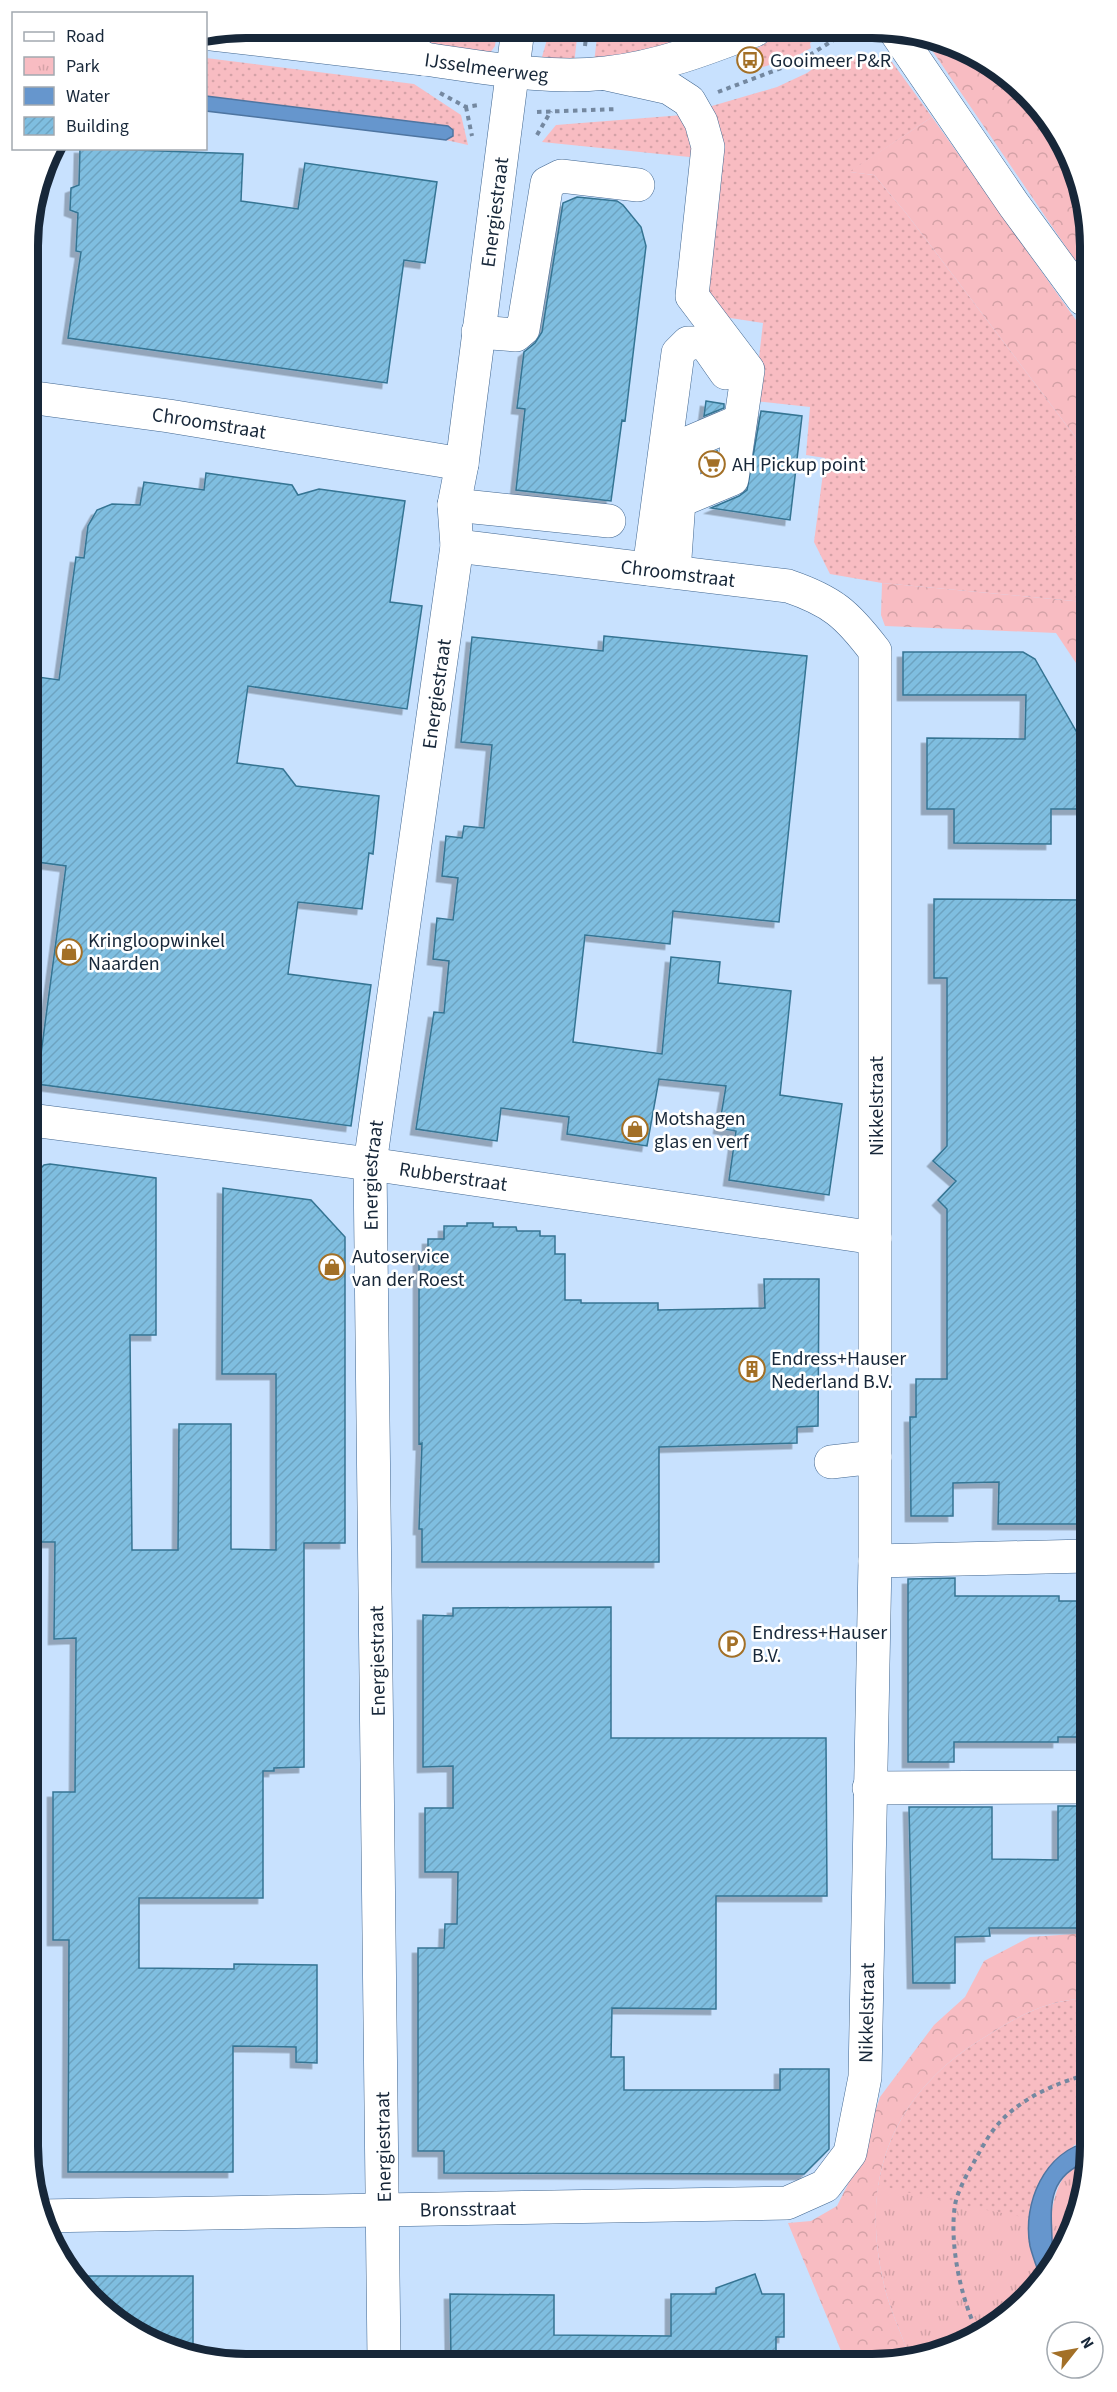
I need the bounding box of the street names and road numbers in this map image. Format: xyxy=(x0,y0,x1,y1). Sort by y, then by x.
street label: IJsselmeerweg xyxy=(423,46,549,89)
street label: Energiestraat xyxy=(474,155,516,269)
street label: Chroomstraat xyxy=(150,401,268,447)
street label: Chroomstraat xyxy=(619,553,737,595)
street label: Energiestraat xyxy=(416,637,459,751)
street label: Nikkelstraat xyxy=(863,1056,891,1156)
street label: Energiestraat xyxy=(357,1118,391,1231)
street label: Rubberstraat xyxy=(397,1155,509,1199)
street label: Energiestraat xyxy=(363,1605,393,1717)
street label: Nikkelstraat xyxy=(852,1962,882,2063)
street label: Energiestraat xyxy=(369,2091,399,2203)
street label: Bronsstraat xyxy=(419,2195,517,2224)

